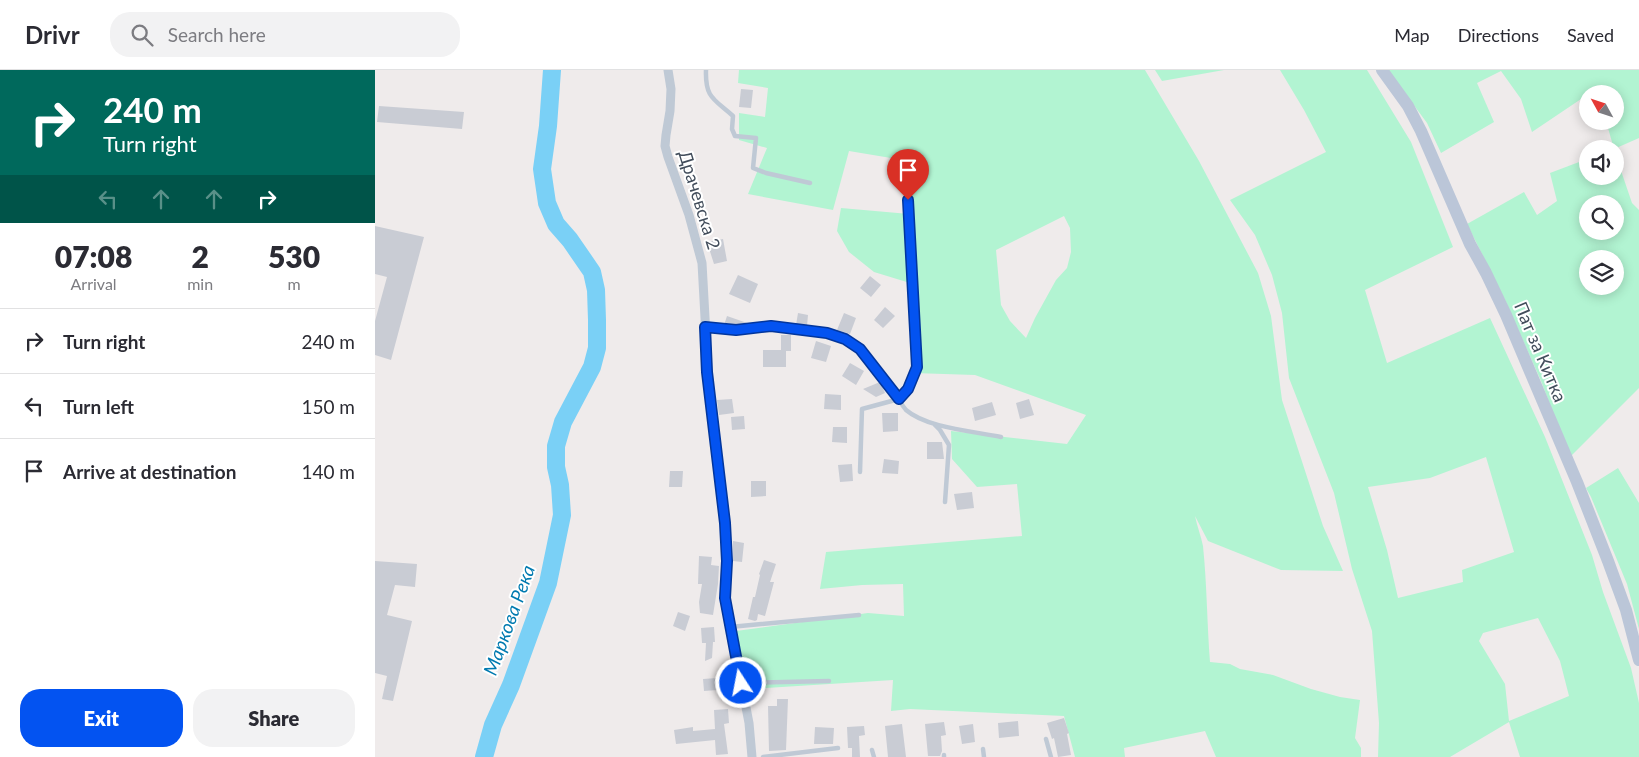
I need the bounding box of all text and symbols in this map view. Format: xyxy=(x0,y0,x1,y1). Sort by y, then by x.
search box xyxy=(110,12,460,57)
text: Drivr xyxy=(25,20,80,49)
icon: search xyxy=(128,21,156,49)
text: Search here xyxy=(168,23,266,46)
text: Map xyxy=(1394,24,1430,46)
text: Directions xyxy=(1458,24,1539,46)
text: Saved xyxy=(1567,24,1614,46)
north arrow xyxy=(1579,85,1624,130)
map controls xyxy=(1579,85,1624,295)
text: 240 m xyxy=(103,88,202,130)
icon: right xyxy=(20,90,85,155)
text: Turn right xyxy=(103,130,197,157)
button: sound xyxy=(1579,140,1624,185)
street label: Драчевска 2 xyxy=(674,147,725,252)
pin xyxy=(887,149,929,200)
icon: arrive xyxy=(894,156,922,184)
icon: left xyxy=(94,185,122,213)
icon: ahead xyxy=(147,185,175,213)
icon: ahead xyxy=(200,185,228,213)
icon: right xyxy=(253,185,281,213)
button: search xyxy=(1579,195,1624,240)
text: 07:08 xyxy=(55,238,132,274)
text: 2 xyxy=(191,238,209,274)
text: 530 xyxy=(268,238,320,274)
button: layers xyxy=(1579,250,1624,295)
text: Arrival xyxy=(71,274,117,293)
text: min xyxy=(187,274,213,293)
text: m xyxy=(287,274,301,293)
street label: Пат за Китка xyxy=(1510,298,1572,405)
icon: right xyxy=(20,327,48,355)
text: Turn right xyxy=(63,330,145,353)
text: 240 m xyxy=(301,330,355,353)
icon: left xyxy=(20,392,48,420)
text: Turn left xyxy=(63,395,134,418)
text: 150 m xyxy=(301,395,355,418)
icon: arrive xyxy=(20,457,48,485)
text: Arrive at destination xyxy=(63,460,236,483)
text: 140 m xyxy=(301,460,355,483)
water label: Маркова Река xyxy=(478,562,539,678)
position arrow xyxy=(714,656,766,708)
button: Exit xyxy=(20,689,183,747)
button: Share xyxy=(193,689,355,747)

